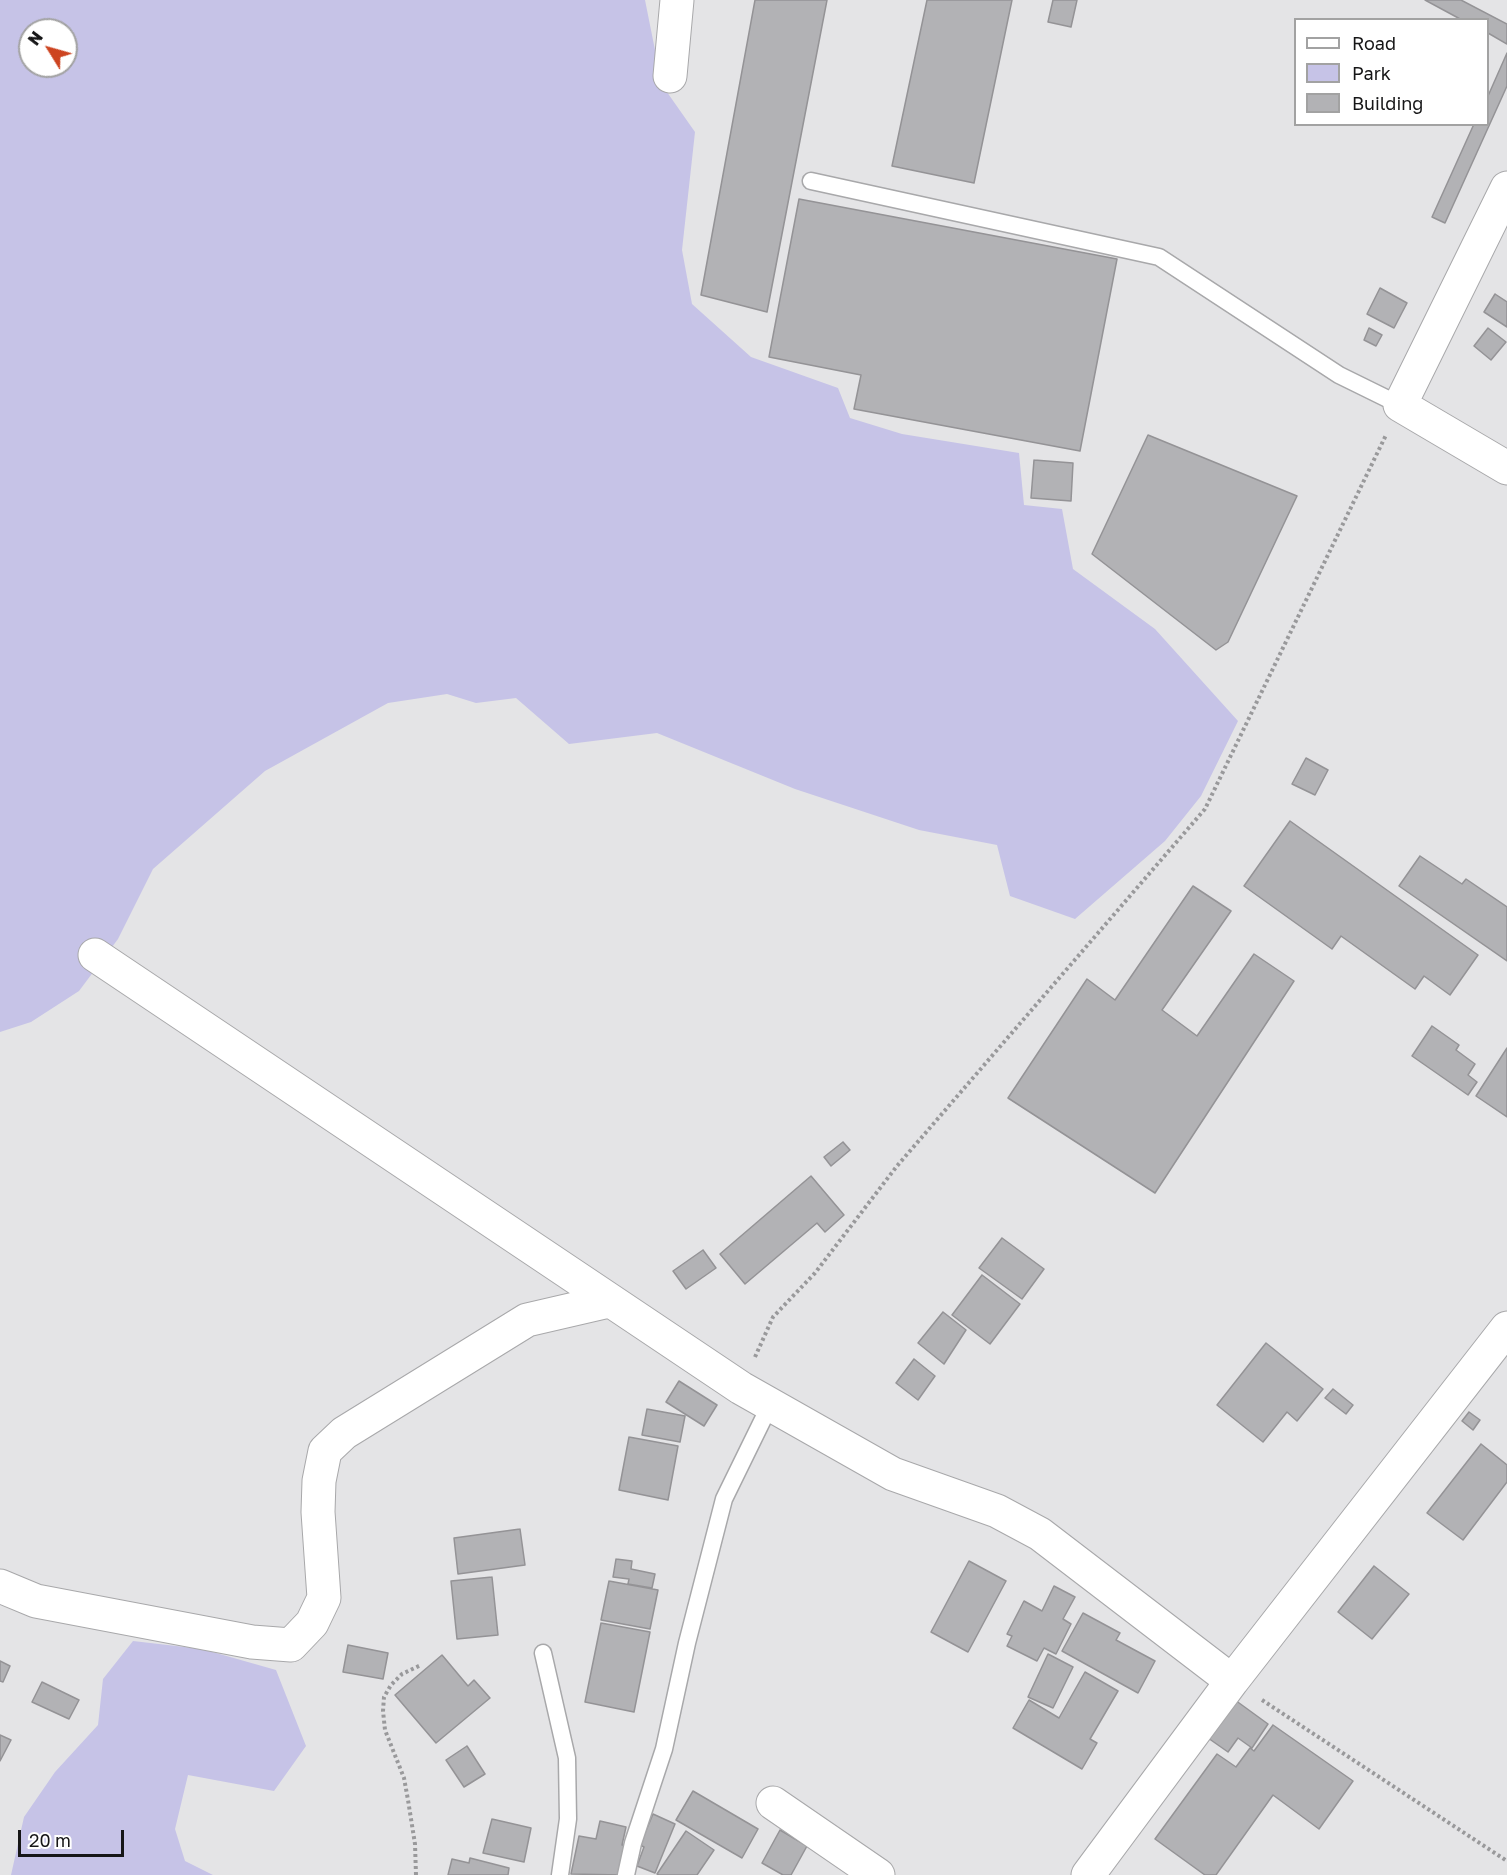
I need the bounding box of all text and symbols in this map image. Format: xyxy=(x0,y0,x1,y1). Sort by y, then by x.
north arrow xyxy=(18,18,78,78)
legend xyxy=(1294,18,1489,126)
text: N xyxy=(24,27,47,49)
text: Road xyxy=(1352,32,1396,54)
text: Park xyxy=(1352,62,1391,84)
text: Building xyxy=(1352,92,1423,114)
scale bar xyxy=(21,1818,128,1856)
text: 20 m xyxy=(29,1829,71,1851)

